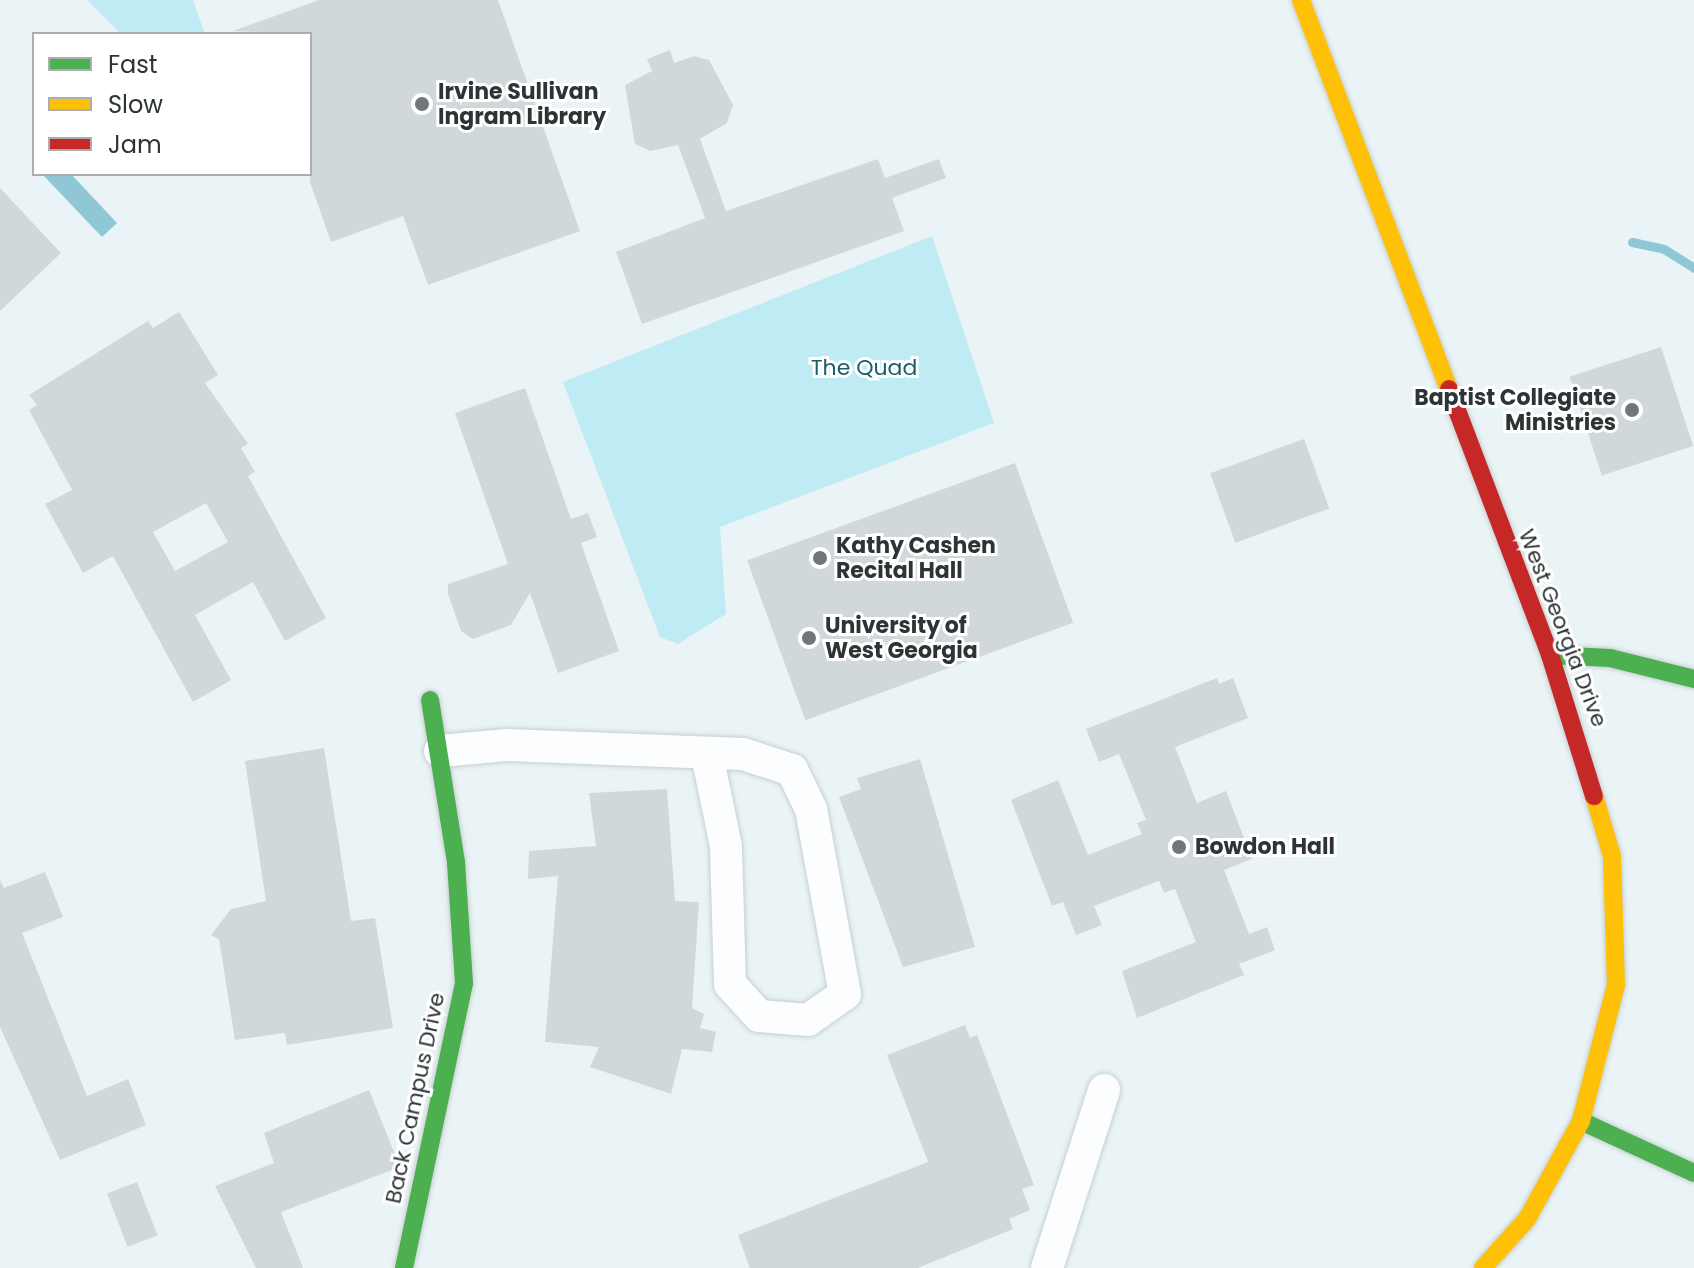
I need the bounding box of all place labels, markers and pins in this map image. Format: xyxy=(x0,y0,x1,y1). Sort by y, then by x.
place label: Irvine Sullivan Ingram Library xyxy=(438,78,606,130)
marker: Irvine Sullivan Ingram Library xyxy=(413,95,431,113)
place label: Baptist Collegiate Ministries xyxy=(1414,384,1616,436)
marker: Baptist Collegiate Ministries xyxy=(1623,401,1641,419)
place label: Kathy Cashen Recital Hall xyxy=(836,532,996,584)
marker: Kathy Cashen Recital Hall xyxy=(811,549,829,567)
place label: University of West Georgia xyxy=(825,612,978,664)
marker: University of West Georgia xyxy=(800,629,818,647)
place label: Bowdon Hall xyxy=(1195,834,1335,860)
marker: Bowdon Hall xyxy=(1170,838,1188,856)

